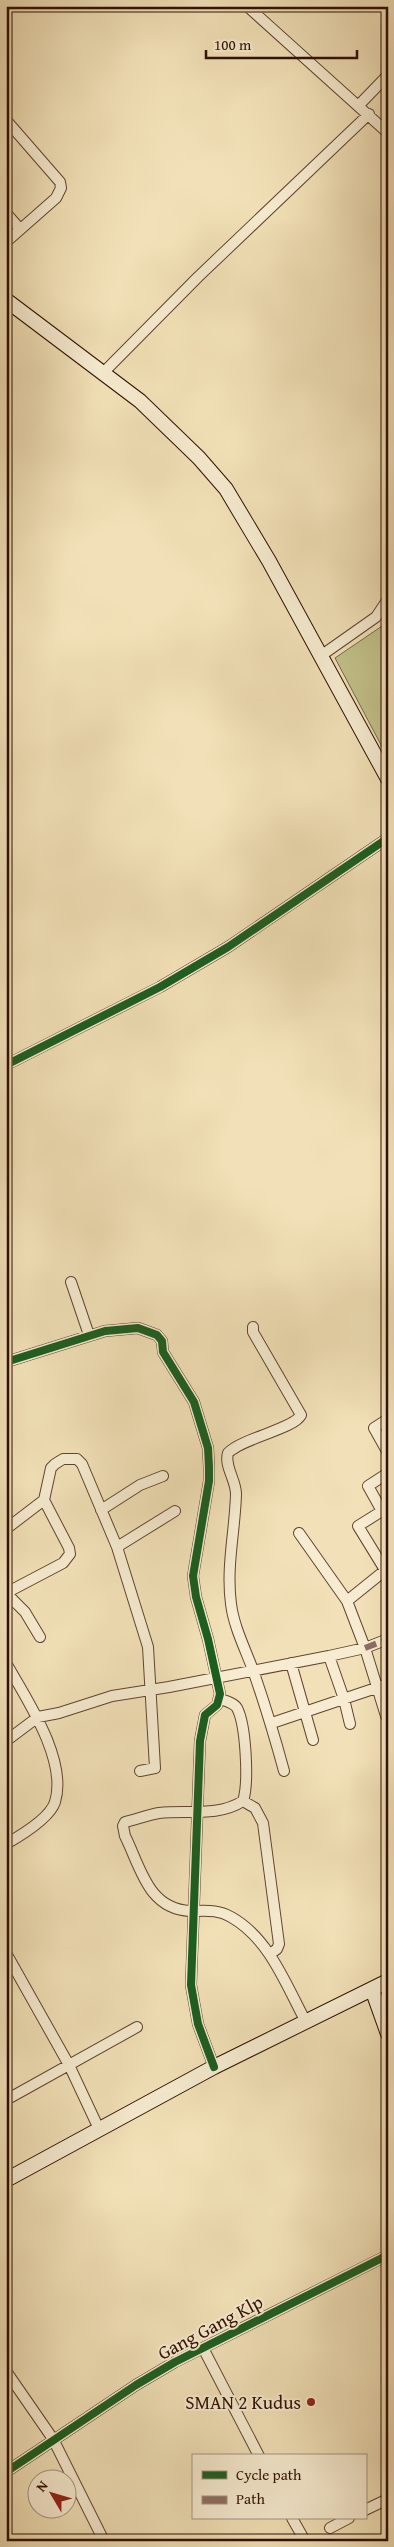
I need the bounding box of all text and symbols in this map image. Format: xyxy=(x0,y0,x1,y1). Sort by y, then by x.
scale bar xyxy=(206,28,358,60)
text: 100 m xyxy=(214,34,252,55)
street label: Gang Gang Klp xyxy=(152,2287,268,2367)
place label: SMAN 2 Kudus xyxy=(185,2388,301,2416)
marker: SMAN 2 Kudus xyxy=(305,2396,317,2408)
legend xyxy=(192,2454,366,2520)
text: Cycle path xyxy=(236,2464,302,2485)
north arrow xyxy=(28,2470,78,2520)
text: N xyxy=(31,2476,53,2496)
text: Path xyxy=(236,2488,265,2509)

